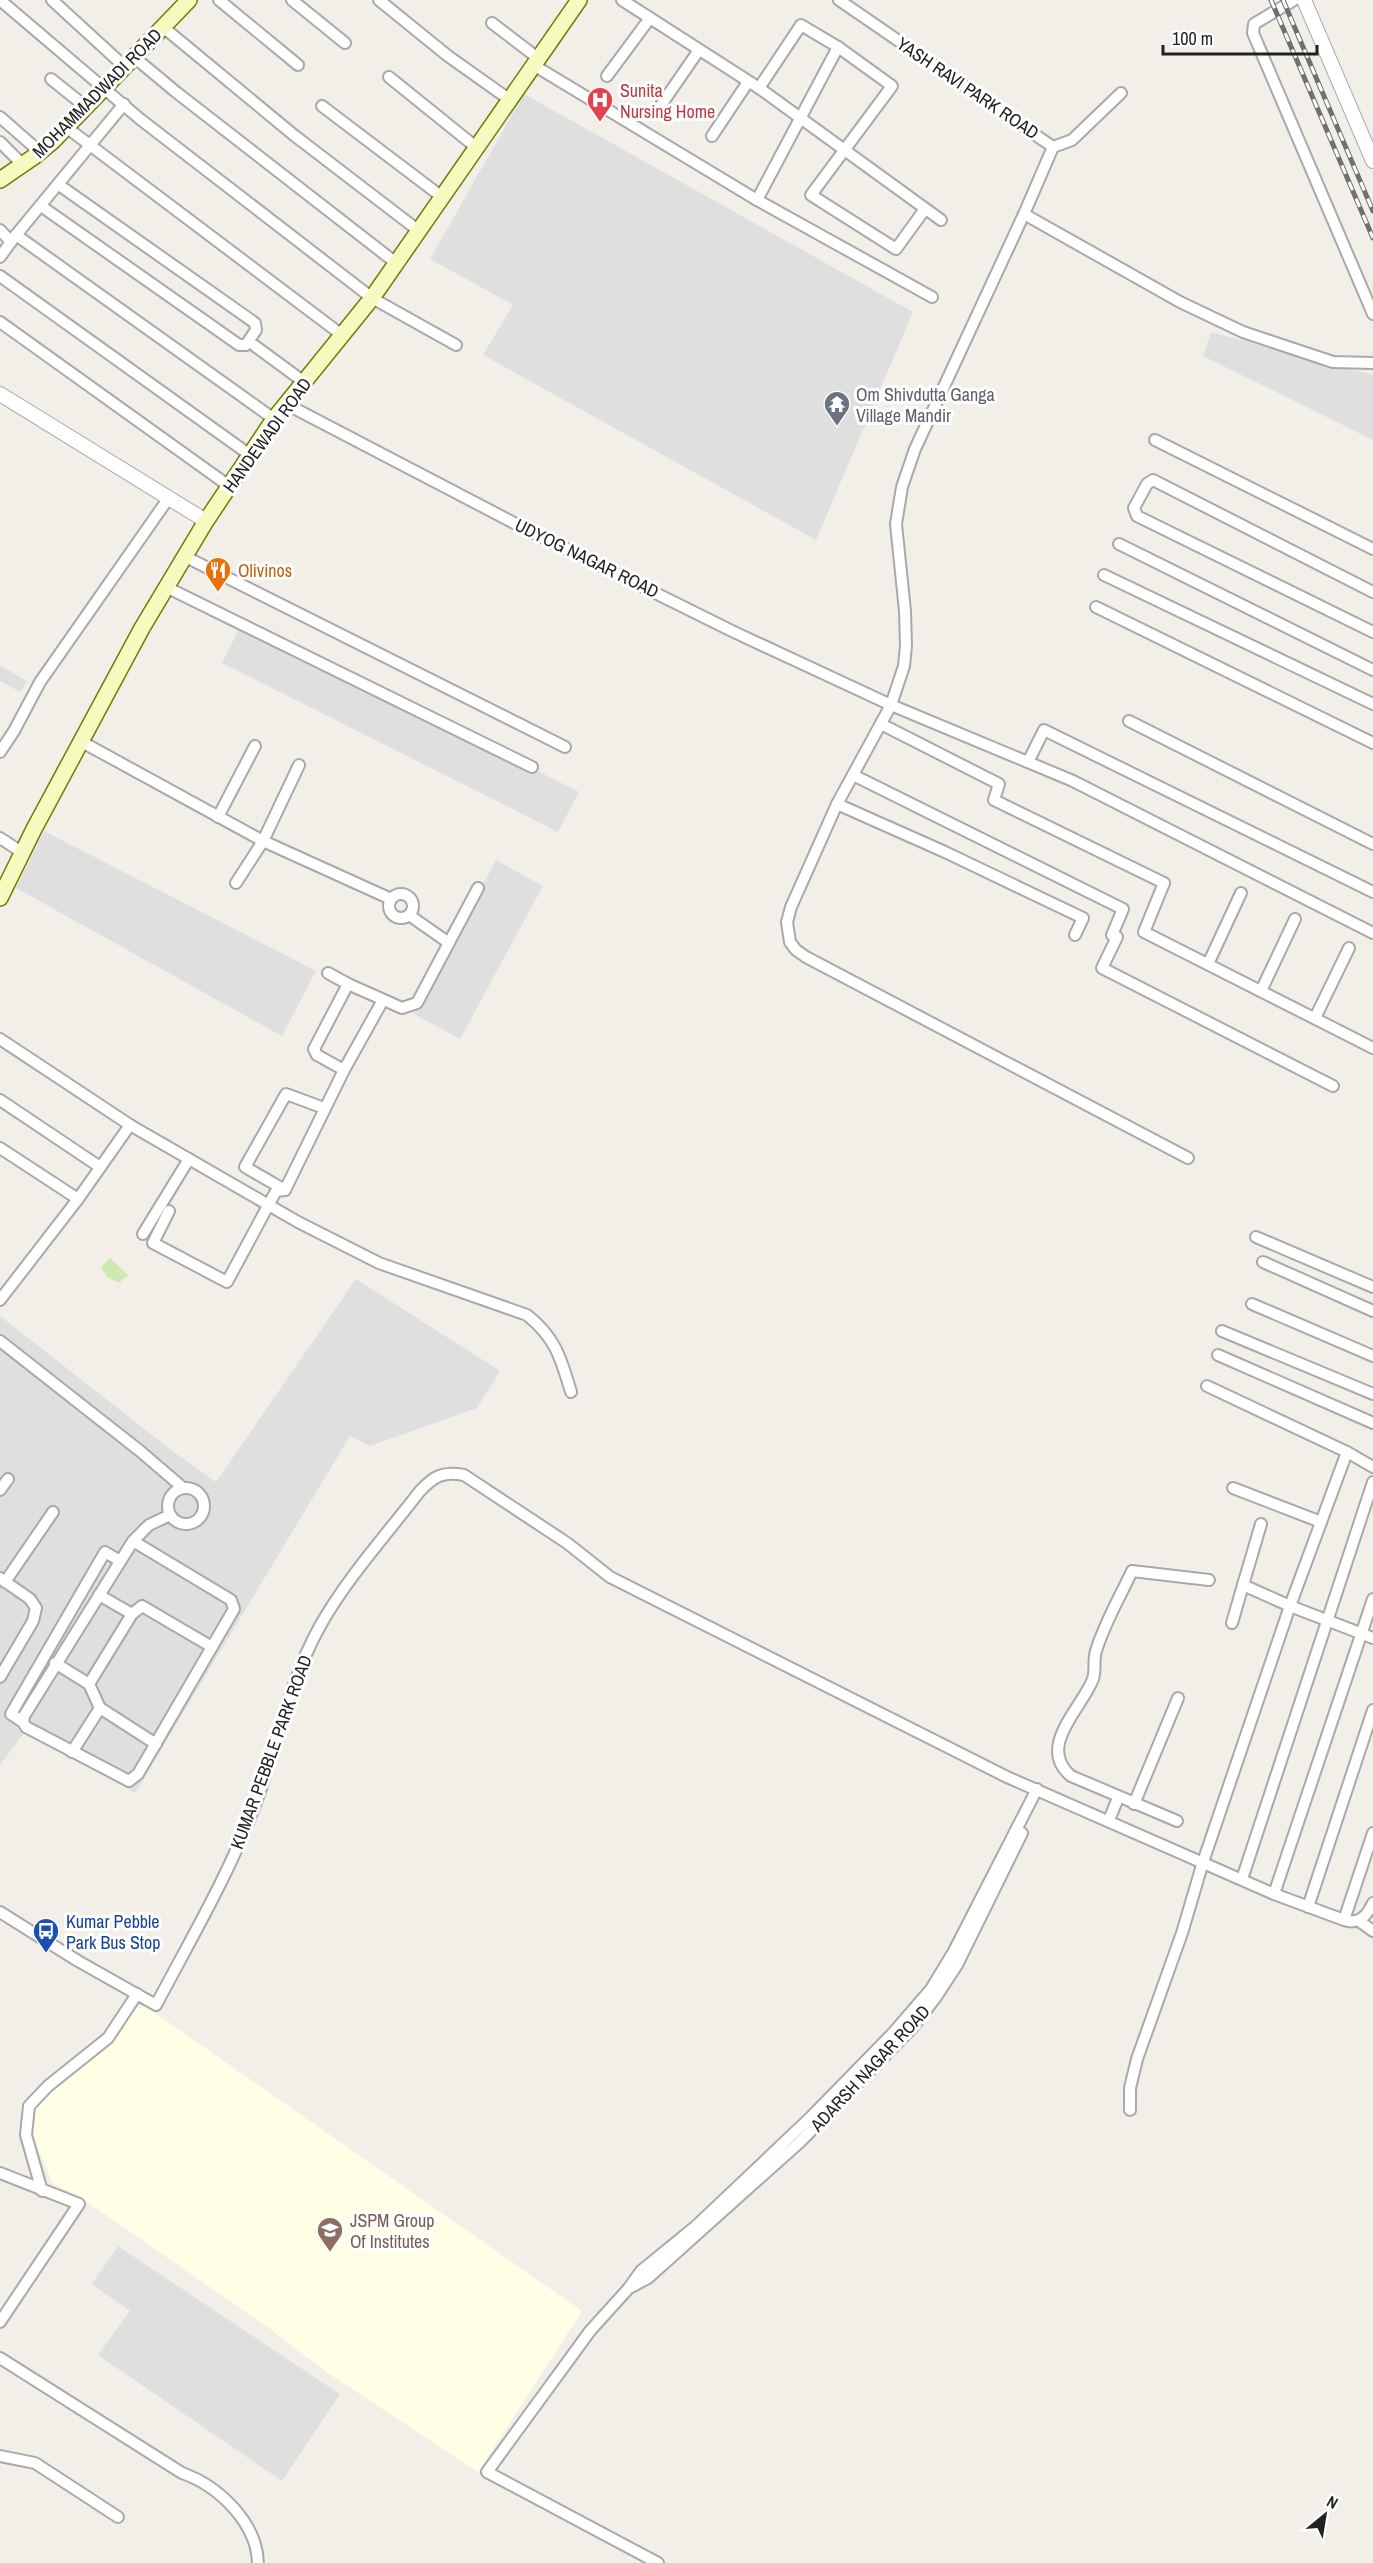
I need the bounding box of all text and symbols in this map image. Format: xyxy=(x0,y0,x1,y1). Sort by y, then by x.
scale bar xyxy=(1163,18,1318,56)
street label: MOHAMMADWADI ROAD xyxy=(27,23,167,163)
text: 100 m xyxy=(1172,26,1213,51)
street label: YASH RAVI PARK ROAD xyxy=(892,31,1044,145)
place label: Sunita Nursing Home xyxy=(620,78,715,124)
hospital icon: Sunita Nursing Home xyxy=(585,85,615,123)
street label: HANDEWADI ROAD xyxy=(217,372,317,498)
place label: Om Shivdutta Ganga Village Mandir xyxy=(856,382,995,428)
temple icon: Om Shivdutta Ganga Village Mandir xyxy=(822,389,852,427)
street label: UDYOG NAGAR ROAD xyxy=(511,512,663,604)
restaurant icon: Olivinos xyxy=(203,555,233,593)
place label: Olivinos xyxy=(238,558,292,583)
street label: KUMAR PEBBLE PARK ROAD xyxy=(224,1651,318,1853)
place label: Kumar Pebble Park Bus Stop xyxy=(66,1909,160,1955)
bus stop icon: Kumar Pebble Park Bus Stop xyxy=(31,1916,61,1954)
street label: ADARSH NAGAR ROAD xyxy=(804,1999,935,2138)
place label: JSPM Group Of Institutes xyxy=(350,2208,435,2254)
school or university icon: JSPM Group Of Institutes xyxy=(315,2215,345,2253)
north arrow xyxy=(1295,2485,1355,2545)
text: N xyxy=(1323,2490,1342,2514)

